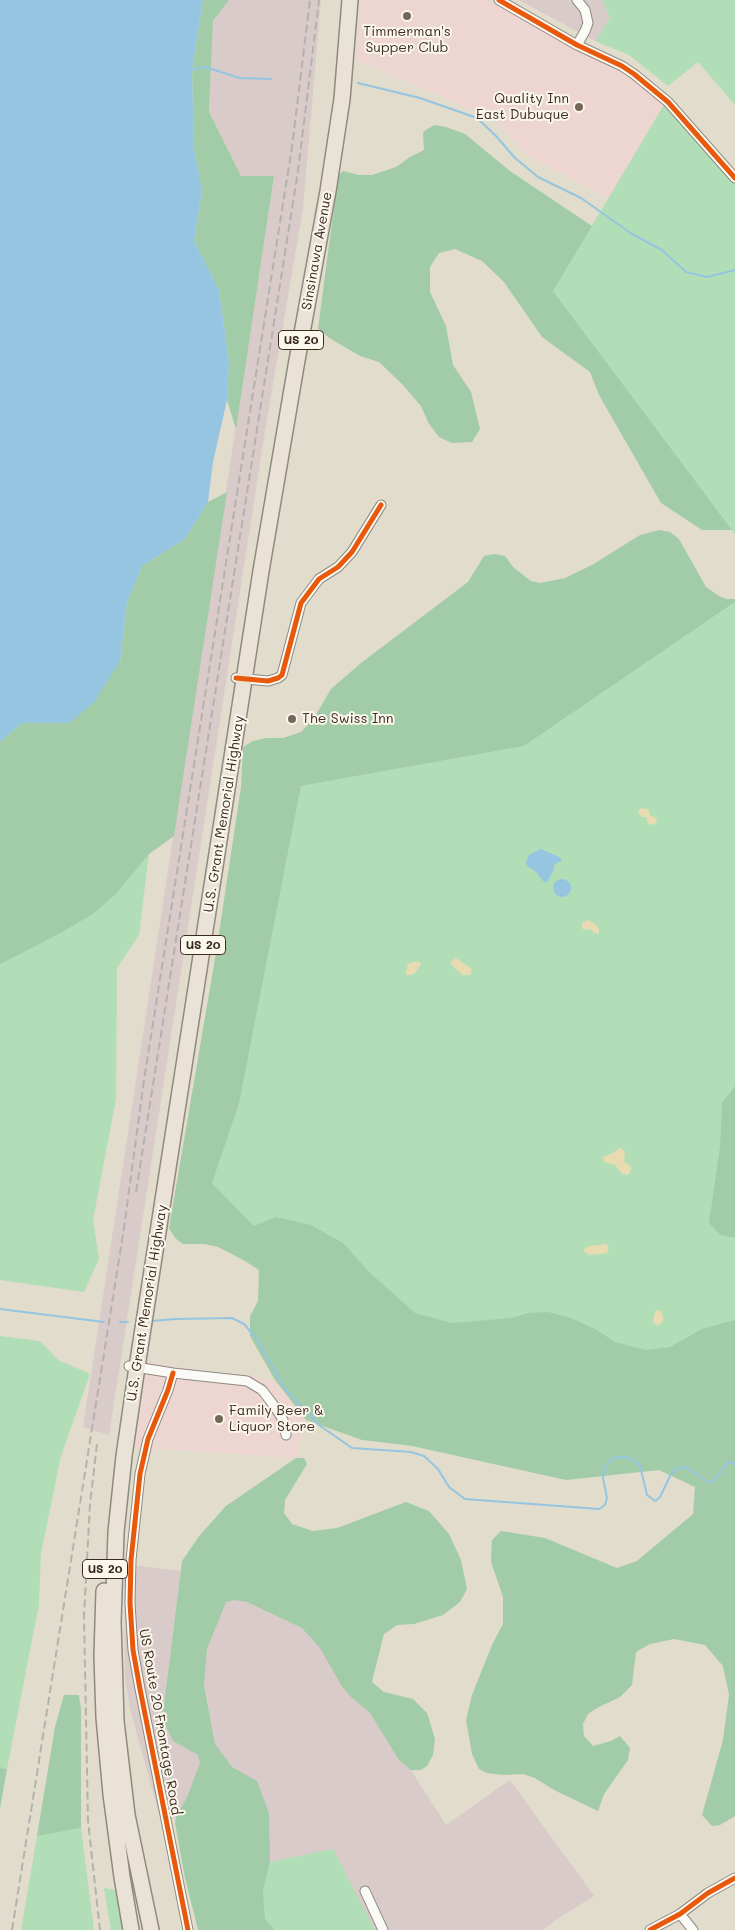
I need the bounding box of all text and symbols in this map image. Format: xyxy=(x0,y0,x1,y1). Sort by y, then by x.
marker: Timmerman's Supper Club xyxy=(401,10,413,22)
place label: Timmerman's Supper Club xyxy=(363,24,451,56)
place label: Quality Inn East Dubuque xyxy=(476,91,569,124)
marker: Quality Inn East Dubuque xyxy=(573,101,585,113)
street label: Sinsinawa Avenue xyxy=(298,190,336,312)
road number: US 20 xyxy=(278,330,324,350)
place label: The Swiss Inn xyxy=(302,711,394,727)
marker: The Swiss Inn xyxy=(286,713,298,725)
street label: U.S. Grant Memorial Highway xyxy=(200,714,248,914)
road number: US 20 xyxy=(180,936,226,954)
street label: U.S. Grant Memorial Highway xyxy=(123,1203,171,1403)
place label: Family Beer & Liquor Store xyxy=(229,1403,324,1435)
marker: Family Beer & Liquor Store xyxy=(213,1413,225,1425)
road number: US 20 xyxy=(82,1560,128,1578)
street label: US Route 20 Frontage Road xyxy=(135,1628,185,1816)

